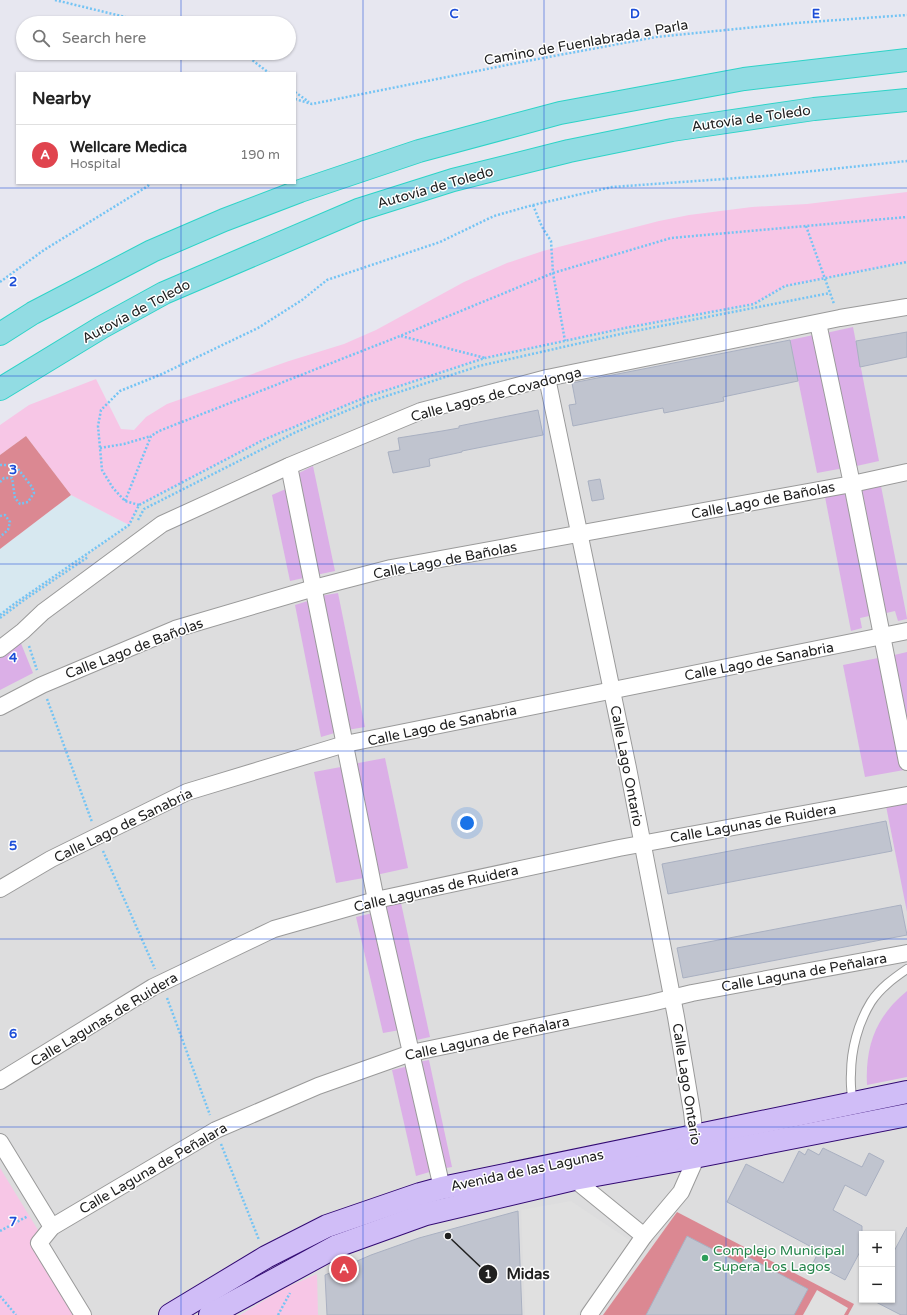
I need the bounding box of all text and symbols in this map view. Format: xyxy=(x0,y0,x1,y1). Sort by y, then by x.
text: C xyxy=(449,6,459,22)
text: D xyxy=(630,6,640,22)
text: E xyxy=(812,6,820,22)
search box xyxy=(16,16,296,60)
street label: Camino de Fuenlabrada a Parla xyxy=(483,16,689,69)
icon: search xyxy=(30,27,52,49)
text: Search here xyxy=(62,29,146,47)
text: Nearby xyxy=(32,88,91,109)
street label: Autovía de Toledo xyxy=(690,102,812,135)
text: Wellcare Medica xyxy=(70,138,187,156)
text: A xyxy=(40,147,50,163)
text: 190 m xyxy=(240,147,280,163)
text: Hospital xyxy=(70,156,121,172)
street label: Autovía de Toledo xyxy=(375,163,495,212)
text: 2 xyxy=(9,274,17,290)
street label: Autovía de Toledo xyxy=(79,276,193,347)
street label: Calle Lagos de Covadonga xyxy=(409,364,583,425)
text: 3 xyxy=(9,462,17,478)
street label: Calle Lago de Bañolas xyxy=(690,478,837,523)
street label: Calle Lago de Bañolas xyxy=(372,538,519,583)
street label: Calle Lago de Bañolas xyxy=(63,614,206,683)
street label: Calle Lago de Sanabria xyxy=(683,639,835,684)
text: 4 xyxy=(9,650,18,666)
street label: Calle Lago de Sanabria xyxy=(366,701,518,750)
street label: Calle Lago Ontario xyxy=(606,704,647,828)
street label: Calle Lago de Sanabria xyxy=(51,785,195,866)
street label: Calle Lagunas de Ruidera xyxy=(669,800,838,846)
your location xyxy=(457,813,477,833)
text: 5 xyxy=(9,838,17,854)
street label: Calle Lagunas de Ruidera xyxy=(352,861,520,916)
street label: Calle Laguna de Peñalara xyxy=(720,950,888,995)
street label: Calle Lagunas de Ruidera xyxy=(28,969,181,1070)
street label: Calle Laguna de Peñalara xyxy=(403,1013,571,1064)
street label: Calle Lago Ontario xyxy=(668,1022,705,1146)
text: 6 xyxy=(9,1026,17,1042)
street label: Calle Laguna de Peñalara xyxy=(76,1119,230,1218)
street label: Avenida de las Lagunas xyxy=(449,1146,605,1195)
text: 7 xyxy=(9,1214,17,1230)
map controls xyxy=(859,1231,895,1303)
button: + xyxy=(859,1231,895,1267)
place label: Complejo Municipal Supera Los Lagos xyxy=(713,1242,845,1275)
marker: Complejo Municipal Supera Los Lagos xyxy=(700,1253,710,1263)
pin: A xyxy=(331,1254,357,1284)
callout: Midas xyxy=(478,1260,558,1287)
text: Midas xyxy=(506,1265,550,1283)
text: 1 xyxy=(484,1267,492,1281)
button: − xyxy=(859,1267,895,1303)

